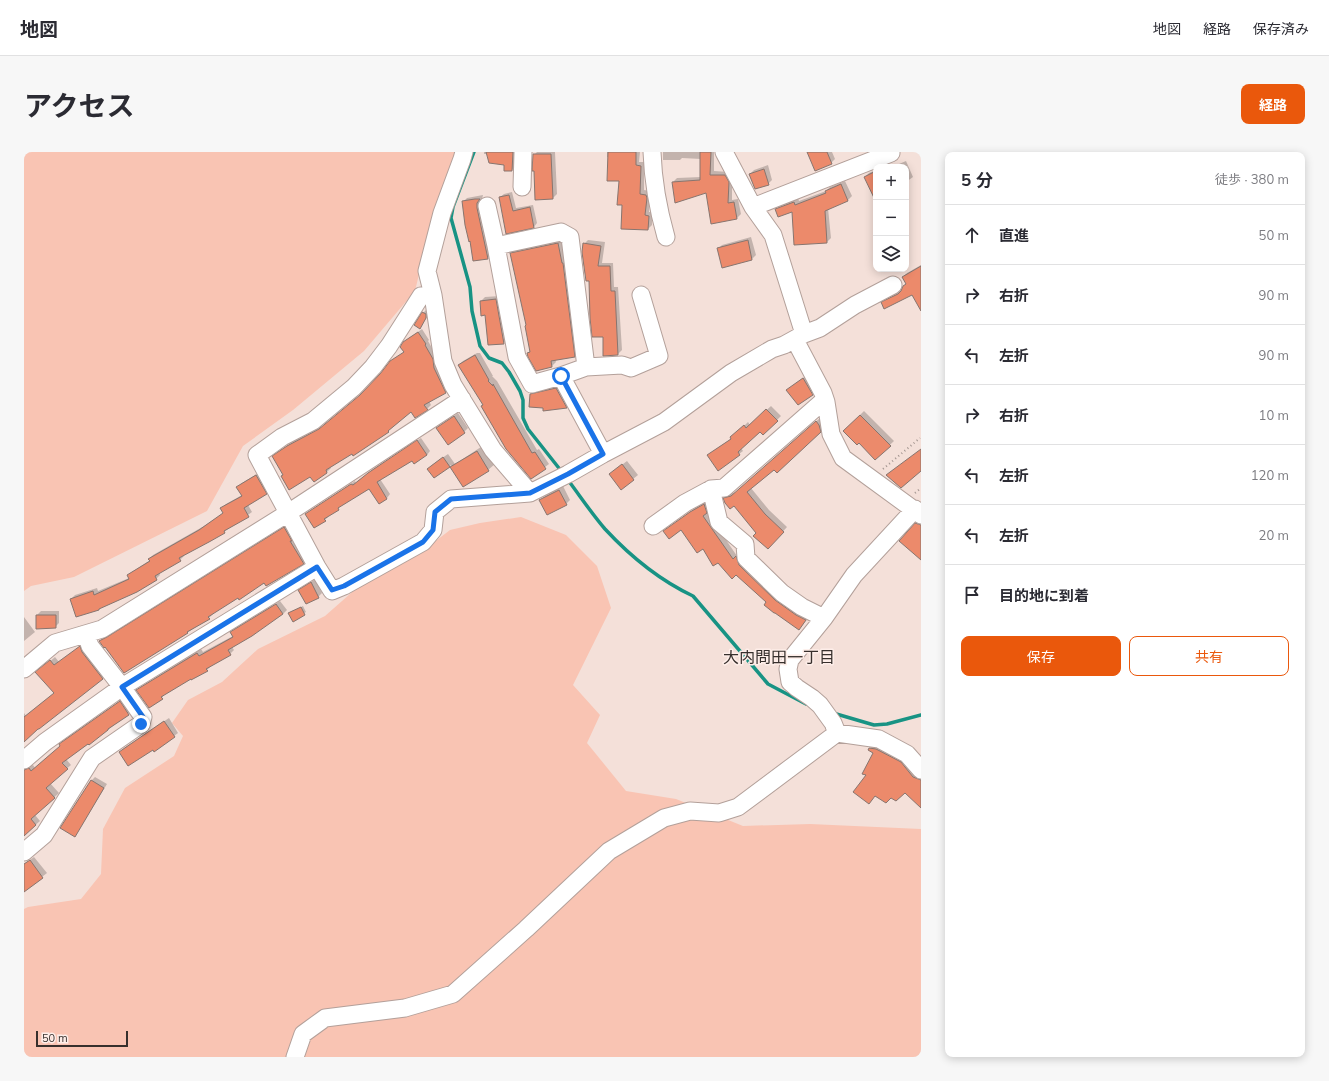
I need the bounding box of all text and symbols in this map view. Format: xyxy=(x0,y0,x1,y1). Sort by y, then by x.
text: 地図 xyxy=(20,17,58,41)
text: 地図 xyxy=(1153,20,1181,38)
text: 経路 xyxy=(1203,20,1231,38)
text: 保存済み xyxy=(1253,20,1309,38)
button: 経路 xyxy=(1241,84,1305,124)
text: アクセス xyxy=(24,88,135,123)
map controls xyxy=(873,164,909,272)
button: + xyxy=(873,164,909,200)
text: 5 分 xyxy=(961,169,993,190)
text: 徒歩 · 380 m xyxy=(1215,171,1289,187)
button: − xyxy=(873,200,909,236)
icon: ahead xyxy=(961,224,983,246)
text: 直進 xyxy=(999,226,1029,245)
text: 50 m xyxy=(1259,227,1289,243)
button: layers xyxy=(873,236,909,272)
icon: right xyxy=(961,284,983,306)
text: 右折 xyxy=(999,286,1029,305)
text: 90 m xyxy=(1259,287,1289,303)
icon: left xyxy=(961,344,983,366)
text: 左折 xyxy=(999,346,1029,365)
text: 90 m xyxy=(1259,347,1289,363)
route start xyxy=(552,367,570,385)
icon: right xyxy=(961,404,983,426)
text: 右折 xyxy=(999,406,1029,425)
text: 10 m xyxy=(1259,407,1289,423)
icon: left xyxy=(961,464,983,486)
text: 左折 xyxy=(999,466,1029,485)
text: 120 m xyxy=(1251,467,1289,483)
icon: left xyxy=(961,524,983,546)
text: 左折 xyxy=(999,526,1029,545)
text: 20 m xyxy=(1259,527,1289,543)
icon: arrive xyxy=(961,584,983,606)
text: 目的地に到着 xyxy=(999,586,1089,605)
button: 保存 xyxy=(961,636,1121,676)
button: 共有 xyxy=(1129,636,1289,676)
district label: 大内問田一丁目 xyxy=(723,647,835,667)
route end xyxy=(132,715,150,733)
scale bar xyxy=(36,1029,128,1048)
text: 50 m xyxy=(42,1031,68,1045)

